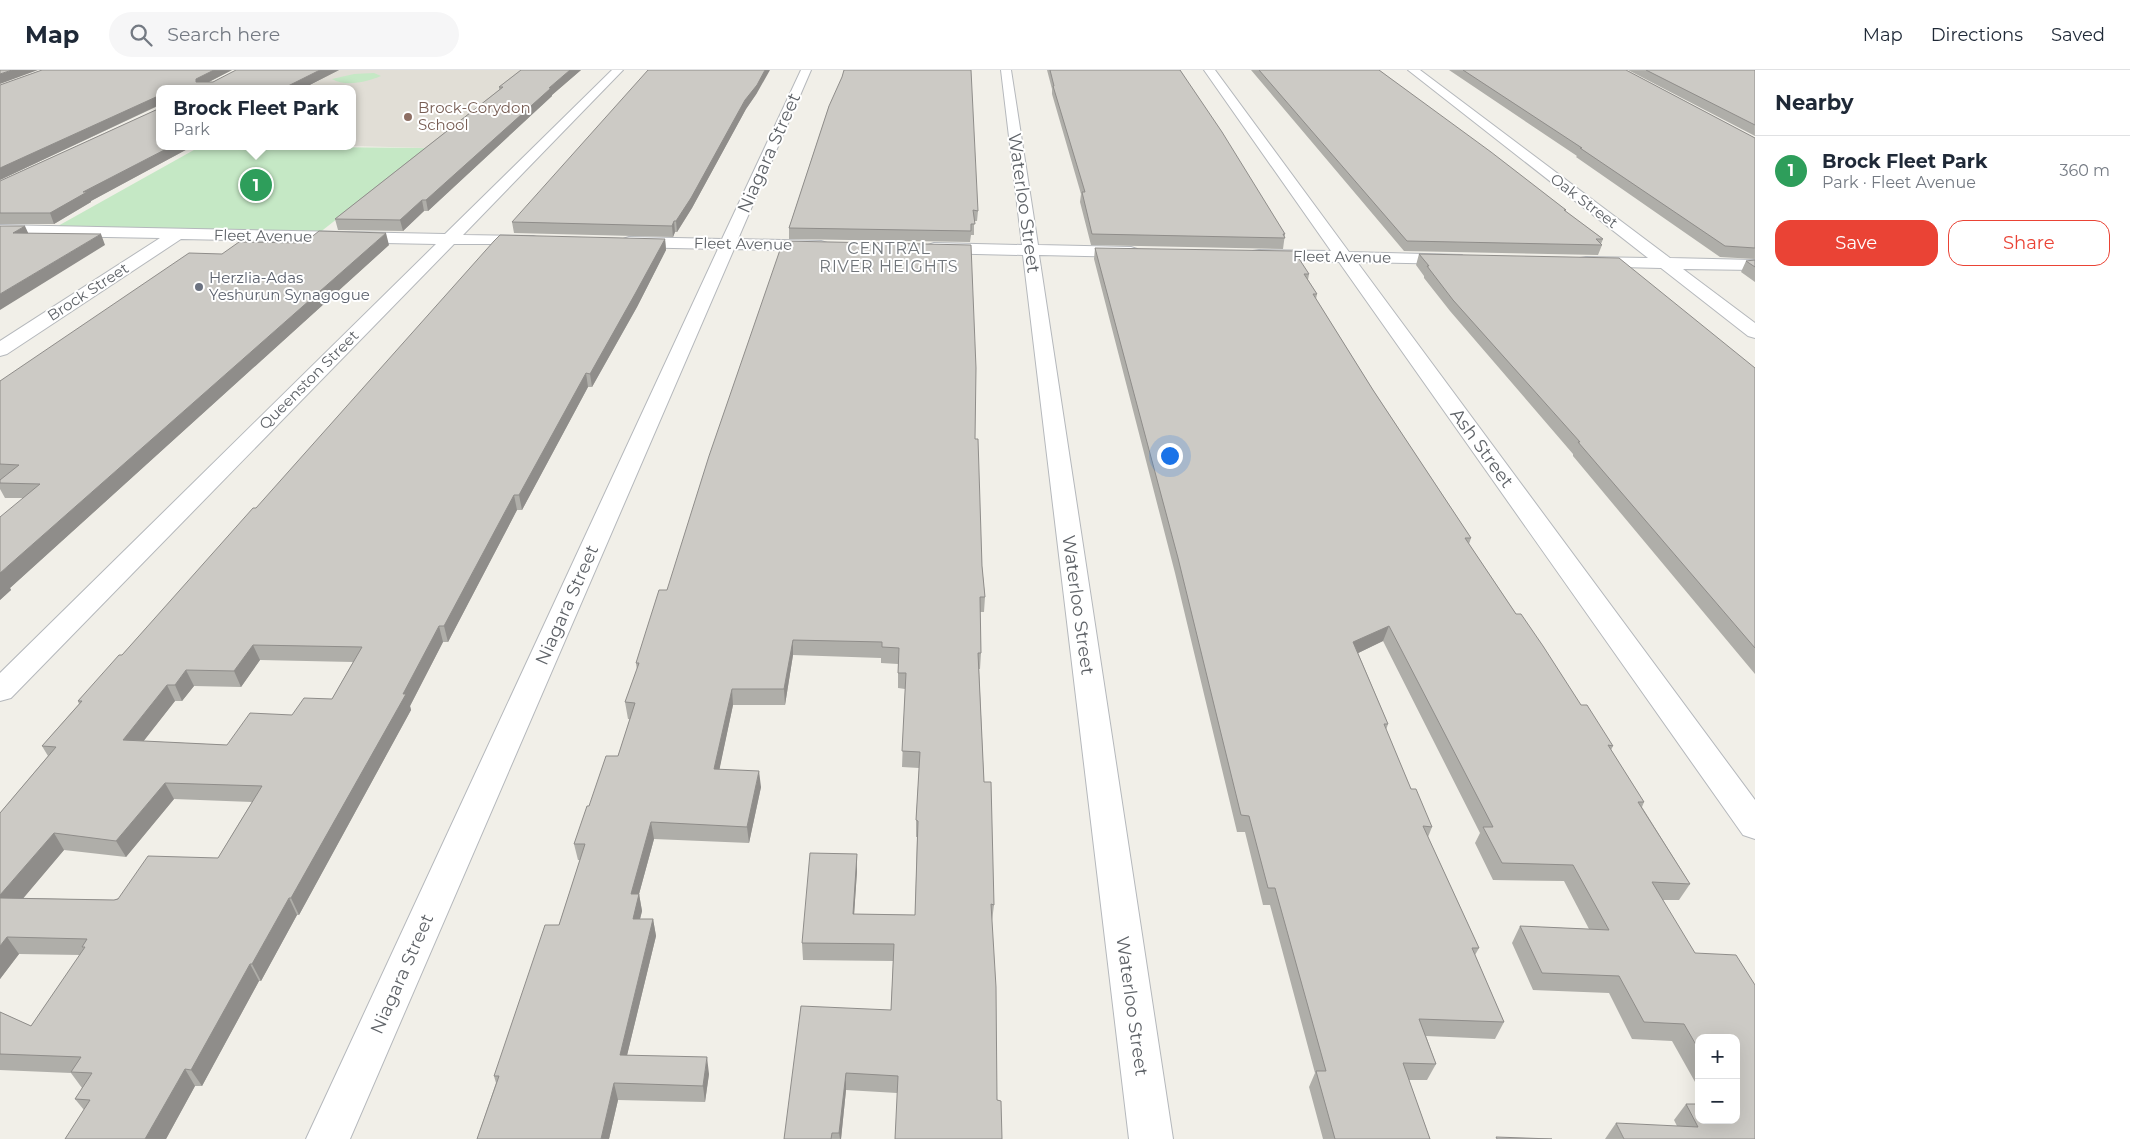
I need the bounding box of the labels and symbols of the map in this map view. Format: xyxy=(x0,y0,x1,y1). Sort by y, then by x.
street label: Niagara Street xyxy=(733,89,805,217)
place label: Brock-Corydon School xyxy=(418,98,531,134)
marker: Brock-Corydon School xyxy=(402,111,414,123)
street label: Waterloo Street xyxy=(1003,132,1045,274)
pin: 1 xyxy=(240,166,272,204)
street label: Oak Street xyxy=(1547,169,1622,232)
street label: Fleet Avenue xyxy=(214,225,312,246)
street label: Fleet Avenue xyxy=(694,233,792,254)
district label: CENTRAL RIVER HEIGHTS xyxy=(819,239,959,276)
street label: Fleet Avenue xyxy=(1293,246,1391,267)
street label: Brock Street xyxy=(44,258,132,325)
place label: Herzlia-Adas Yeshurun Synagogue xyxy=(209,268,370,304)
marker: Herzlia-Adas Yeshurun Synagogue xyxy=(193,281,205,293)
street label: Queenston Street xyxy=(255,326,362,433)
street label: Ash Street xyxy=(1446,404,1518,492)
your location xyxy=(1157,443,1183,469)
street label: Waterloo Street xyxy=(1057,534,1099,676)
street label: Niagara Street xyxy=(531,541,603,669)
street label: Niagara Street xyxy=(366,910,438,1038)
street label: Waterloo Street xyxy=(1111,935,1153,1077)

